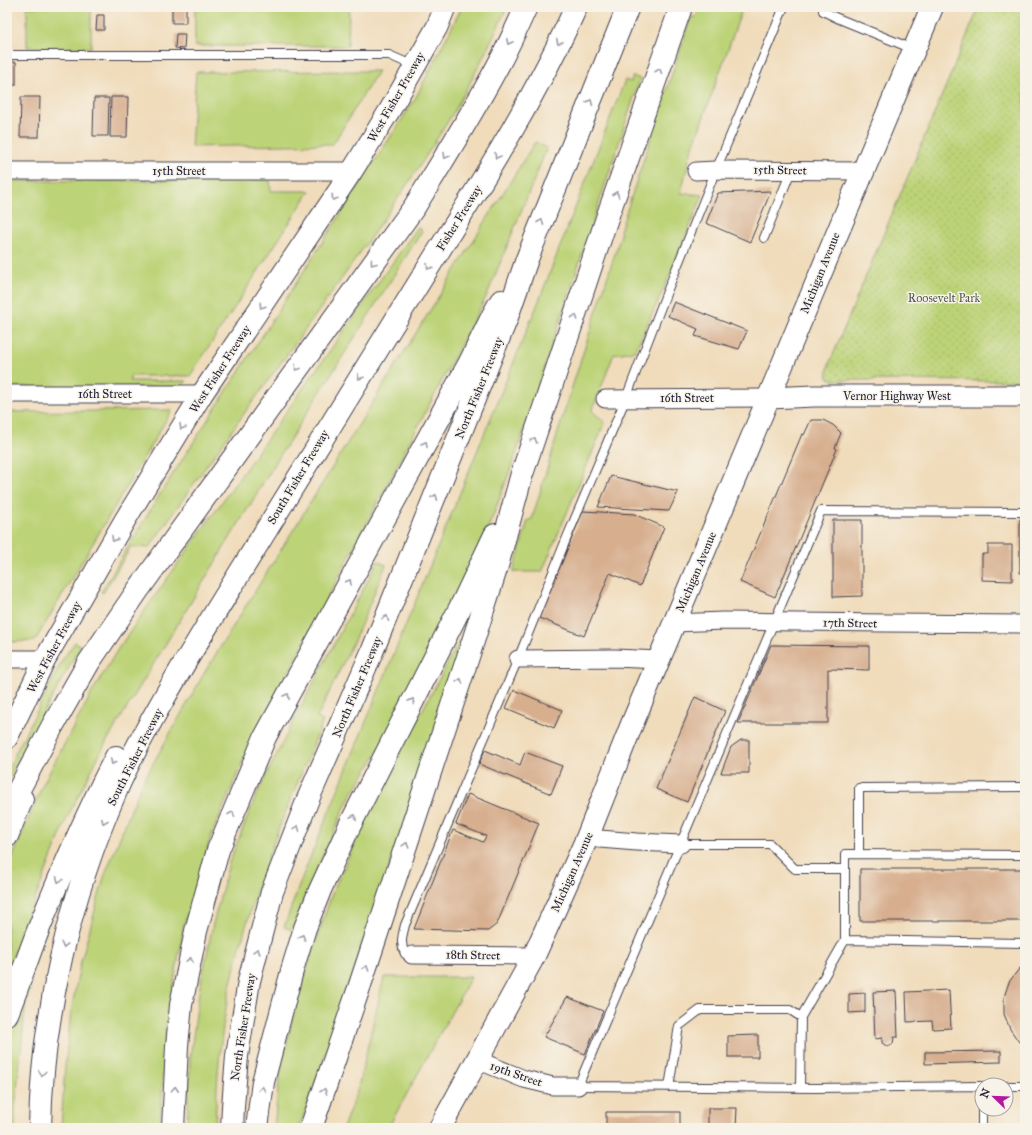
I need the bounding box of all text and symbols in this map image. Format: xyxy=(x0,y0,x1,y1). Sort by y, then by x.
one-way arrow xyxy=(507,38,514,45)
one-way arrow xyxy=(556,38,564,45)
street label: West Fisher Freeway xyxy=(365,49,428,145)
one-way arrow xyxy=(654,68,663,75)
one-way arrow xyxy=(586,99,594,106)
one-way arrow xyxy=(443,152,451,159)
one-way arrow xyxy=(494,152,501,159)
street label: 15th Street xyxy=(753,163,808,177)
street label: 15th Street xyxy=(152,164,207,178)
street label: Fisher Freeway xyxy=(433,182,485,253)
one-way arrow xyxy=(611,190,620,197)
one-way arrow xyxy=(331,194,339,201)
one-way arrow xyxy=(537,219,545,226)
street label: Michigan Avenue xyxy=(797,230,844,316)
one-way arrow xyxy=(370,259,378,266)
one-way arrow xyxy=(426,263,433,270)
park label: Roosevelt Park xyxy=(908,291,981,305)
one-way arrow xyxy=(259,301,266,308)
one-way arrow xyxy=(570,314,578,321)
street label: West Fisher Freeway xyxy=(186,322,254,415)
street label: North Fisher Freeway xyxy=(452,335,506,441)
one-way arrow xyxy=(295,364,302,371)
one-way arrow xyxy=(357,373,365,380)
street label: 16th Street xyxy=(78,387,133,401)
street label: Vernor Highway West xyxy=(842,389,952,404)
street label: 16th Street xyxy=(660,391,715,405)
one-way arrow xyxy=(179,423,186,430)
street label: South Fisher Freeway xyxy=(264,427,332,527)
one-way arrow xyxy=(529,437,537,444)
one-way arrow xyxy=(420,441,428,448)
one-way arrow xyxy=(430,494,438,502)
street label: Michigan Avenue xyxy=(673,529,720,615)
one-way arrow xyxy=(112,534,119,542)
one-way arrow xyxy=(345,579,352,586)
street label: West Fisher Freeway xyxy=(24,598,84,695)
one-way arrow xyxy=(382,615,390,622)
street label: 17th Street xyxy=(823,616,878,630)
street label: North Fisher Freeway xyxy=(329,634,385,740)
one-way arrow xyxy=(455,678,464,685)
one-way arrow xyxy=(282,693,290,701)
one-way arrow xyxy=(408,698,415,706)
street label: South Fisher Freeway xyxy=(104,706,166,808)
one-way arrow xyxy=(111,758,118,765)
one-way arrow xyxy=(228,811,236,818)
one-way arrow xyxy=(349,814,356,821)
one-way arrow xyxy=(100,818,108,825)
one-way arrow xyxy=(293,824,301,831)
street label: Michigan Avenue xyxy=(548,830,597,915)
one-way arrow xyxy=(401,841,410,848)
one-way arrow xyxy=(55,876,63,883)
one-way arrow xyxy=(298,933,306,940)
one-way arrow xyxy=(61,942,69,948)
one-way arrow xyxy=(252,948,261,955)
street label: 18th Street xyxy=(446,948,501,962)
one-way arrow xyxy=(186,957,194,963)
one-way arrow xyxy=(361,965,370,972)
street label: North Fisher Freeway xyxy=(228,972,258,1082)
street label: 19th Street xyxy=(488,1059,545,1090)
one-way arrow xyxy=(38,1070,47,1076)
north arrow xyxy=(974,1077,1014,1117)
one-way arrow xyxy=(170,1086,179,1092)
one-way arrow xyxy=(257,1086,266,1092)
text: N xyxy=(977,1086,993,1100)
one-way arrow xyxy=(319,1088,328,1095)

